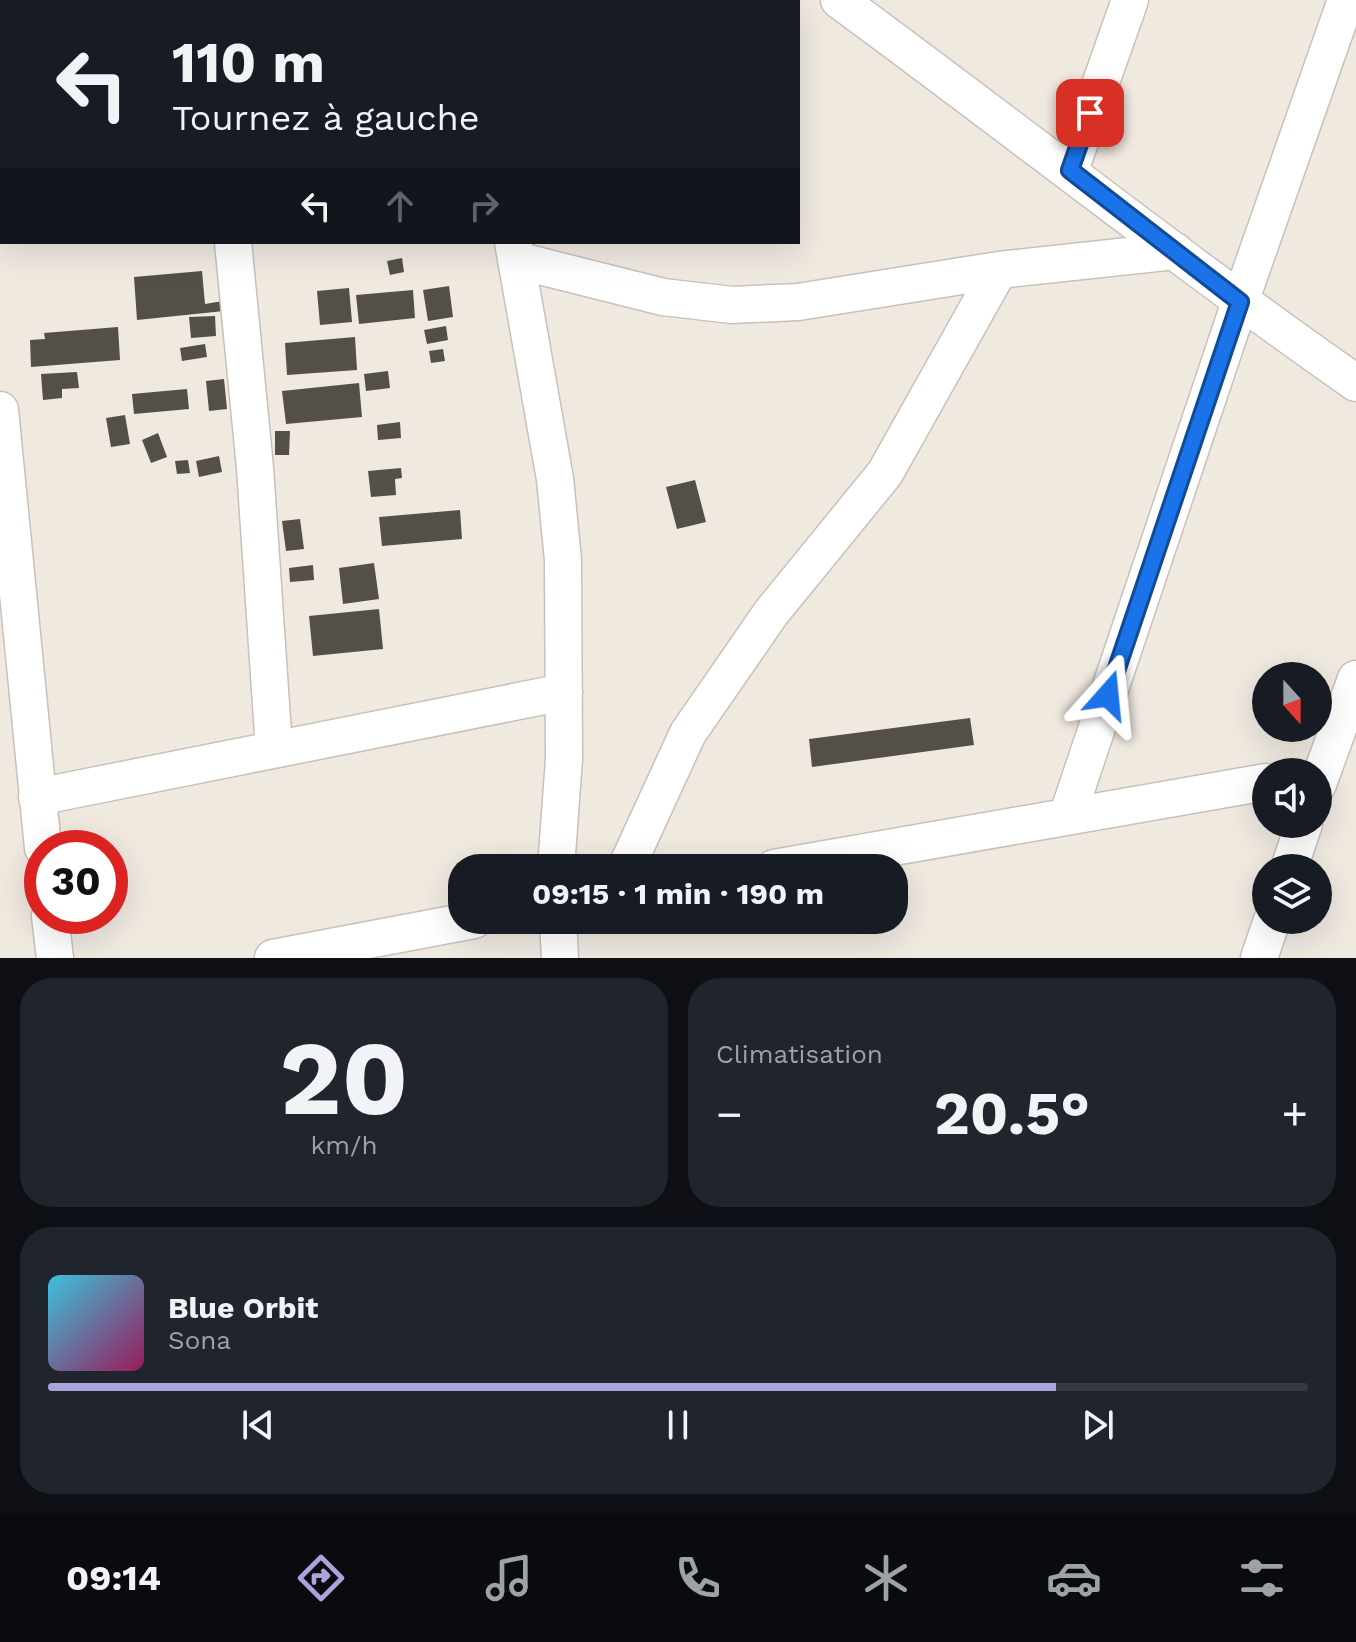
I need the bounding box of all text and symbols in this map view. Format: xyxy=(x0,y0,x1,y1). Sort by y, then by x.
text: 110 m xyxy=(172,30,325,96)
icon: left xyxy=(40,32,144,136)
pin xyxy=(1056,79,1124,147)
icon: arrive xyxy=(1068,91,1112,135)
text: Tournez à gauche xyxy=(172,97,480,139)
icon: left xyxy=(294,184,338,228)
icon: ahead xyxy=(378,184,422,228)
icon: right xyxy=(462,184,506,228)
position arrow xyxy=(1066,653,1150,737)
north arrow xyxy=(1252,662,1332,742)
map controls xyxy=(1252,662,1332,934)
button: sound xyxy=(1252,758,1332,838)
speed limit sign: 30 xyxy=(24,830,128,934)
button: layers xyxy=(1252,854,1332,934)
text: 09:15 · 1 min · 190 m xyxy=(532,876,824,911)
text: 20 xyxy=(280,1017,408,1139)
text: Climatisation xyxy=(716,1039,883,1069)
text: 20.5° xyxy=(934,1078,1090,1149)
text: − xyxy=(716,1088,743,1140)
text: + xyxy=(1281,1088,1308,1140)
text: km/h xyxy=(311,1130,377,1160)
text: Blue Orbit xyxy=(168,1290,318,1325)
text: Sona xyxy=(168,1325,231,1355)
icon: previous xyxy=(236,1403,280,1447)
icon: pause xyxy=(656,1403,700,1447)
icon: next xyxy=(1076,1403,1120,1447)
icon: directions xyxy=(293,1550,349,1606)
icon: music xyxy=(481,1550,537,1606)
icon: phone xyxy=(670,1550,726,1606)
icon: climate xyxy=(858,1550,914,1606)
icon: car xyxy=(1046,1550,1102,1606)
icon: filters xyxy=(1234,1550,1290,1606)
text: 09:14 xyxy=(66,1557,161,1599)

